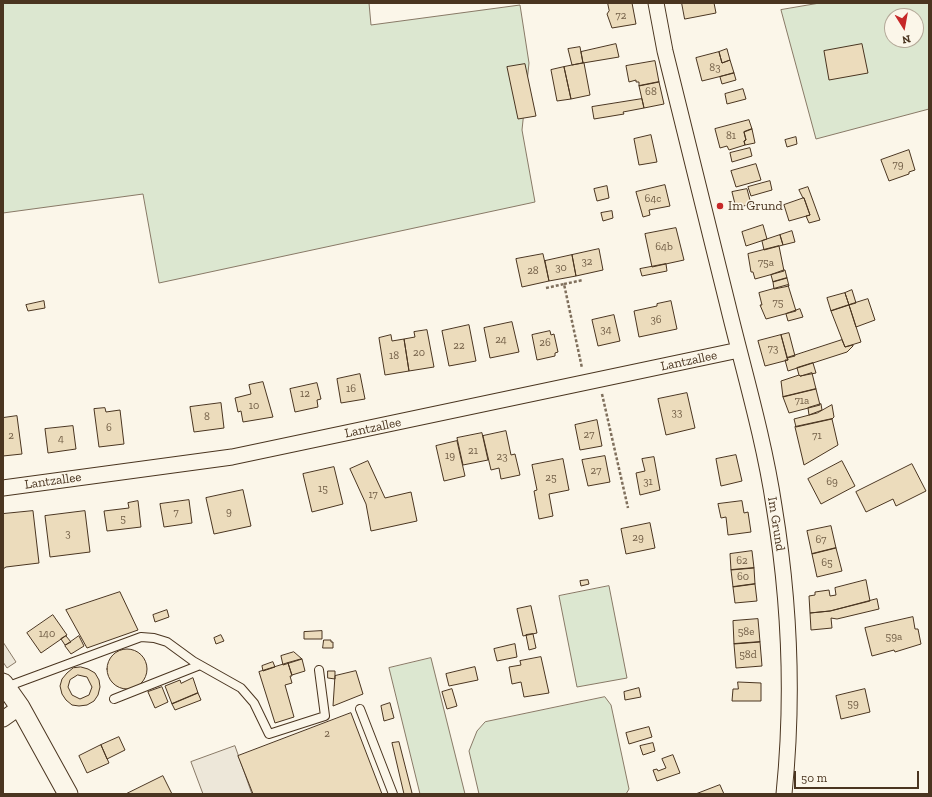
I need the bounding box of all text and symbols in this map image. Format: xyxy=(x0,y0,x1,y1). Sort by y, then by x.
north arrow xyxy=(884,8,924,48)
house number: 72 xyxy=(616,9,626,23)
text: N xyxy=(901,32,912,46)
house number: 83 xyxy=(709,61,721,75)
house number: 68 xyxy=(645,85,657,99)
house number: 81 xyxy=(726,129,736,143)
house number: 79 xyxy=(892,158,904,172)
house number: 64c xyxy=(645,192,661,206)
place label: Im Grund xyxy=(728,198,783,214)
marker: Im Grund xyxy=(715,201,725,211)
house number: 64b xyxy=(655,240,673,254)
house number: 32 xyxy=(581,255,593,269)
house number: 75a xyxy=(758,256,774,270)
house number: 30 xyxy=(555,261,567,275)
house number: 28 xyxy=(527,264,539,278)
house number: 75 xyxy=(773,296,783,310)
house number: 36 xyxy=(650,313,662,327)
house number: 34 xyxy=(600,323,612,337)
house number: 24 xyxy=(495,333,507,347)
house number: 26 xyxy=(539,336,551,350)
house number: 22 xyxy=(453,339,465,353)
house number: 73 xyxy=(768,342,778,356)
house number: 20 xyxy=(413,346,425,360)
street label: Lantzallee xyxy=(659,347,719,375)
house number: 18 xyxy=(389,349,399,363)
house number: 16 xyxy=(346,382,356,396)
house number: 12 xyxy=(300,387,310,401)
house number: 71a xyxy=(795,394,809,408)
house number: 10 xyxy=(249,399,259,413)
house number: 33 xyxy=(672,406,682,420)
house number: 8 xyxy=(204,410,210,424)
street label: Lantzallee xyxy=(343,414,403,442)
house number: 6 xyxy=(106,421,112,435)
house number: 27 xyxy=(584,428,594,442)
house number: 2 xyxy=(8,429,14,443)
house number: 71 xyxy=(812,429,822,443)
house number: 4 xyxy=(58,432,64,446)
house number: 21 xyxy=(468,444,478,458)
house number: 19 xyxy=(445,449,455,463)
house number: 23 xyxy=(496,450,508,464)
house number: 27 xyxy=(591,464,601,478)
street label: Lantzallee xyxy=(24,469,82,493)
house number: 25 xyxy=(545,471,557,485)
house number: 31 xyxy=(643,475,653,489)
house number: 69 xyxy=(826,475,838,489)
house number: 15 xyxy=(318,482,328,496)
house number: 17 xyxy=(368,488,378,502)
street label: Im Grund xyxy=(764,496,788,552)
house number: 9 xyxy=(226,505,232,519)
house number: 7 xyxy=(173,506,179,520)
house number: 5 xyxy=(120,512,126,526)
house number: 3 xyxy=(65,527,71,541)
house number: 29 xyxy=(632,531,644,545)
house number: 67 xyxy=(815,533,827,547)
house number: 62 xyxy=(736,554,748,568)
house number: 65 xyxy=(821,556,833,570)
house number: 60 xyxy=(737,570,749,584)
house number: 58e xyxy=(738,625,754,639)
house number: 140 xyxy=(39,627,55,641)
house number: 59a xyxy=(886,630,902,644)
house number: 58d xyxy=(739,648,757,662)
house number: 59 xyxy=(847,697,859,711)
house number: 2 xyxy=(324,727,330,741)
scale bar xyxy=(796,763,921,789)
text: 50 m xyxy=(801,771,827,785)

